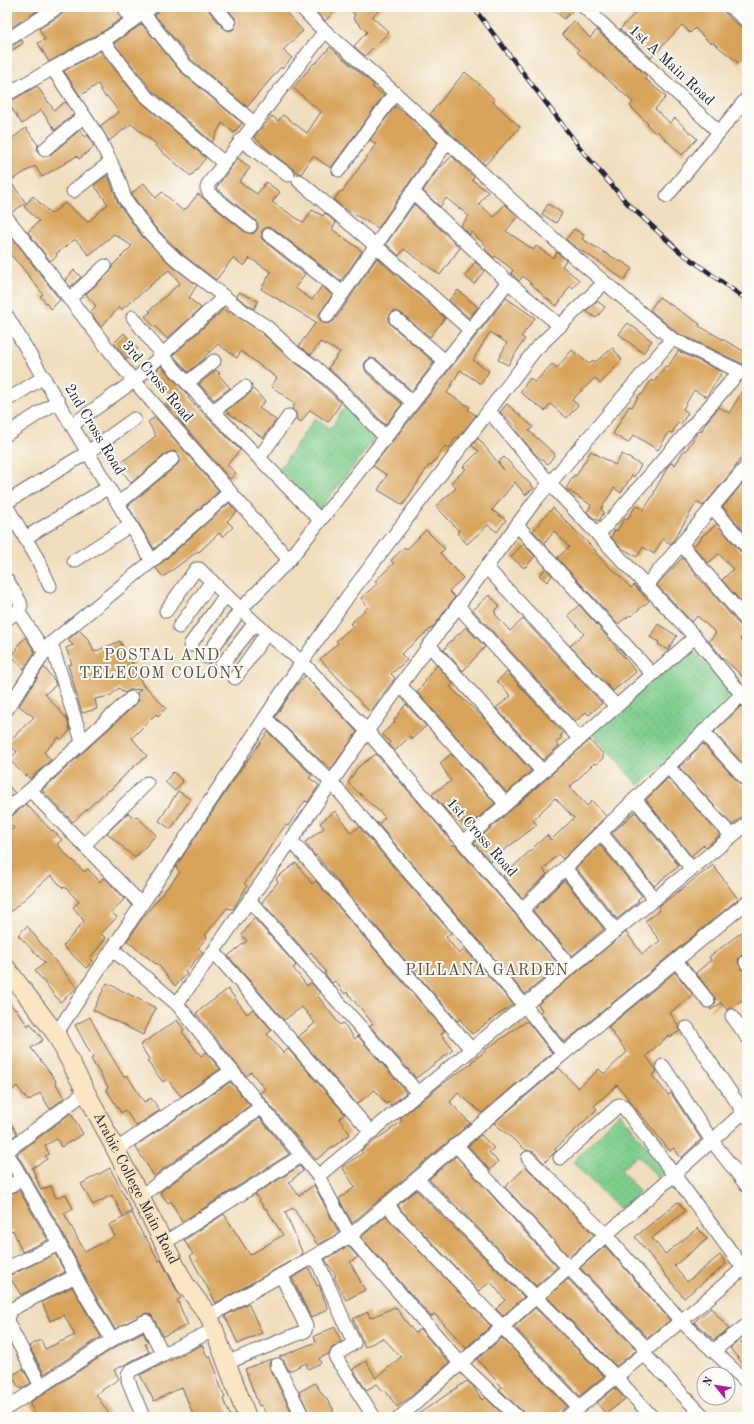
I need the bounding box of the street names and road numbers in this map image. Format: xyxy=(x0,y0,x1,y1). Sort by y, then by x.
street label: 1st A Main Road xyxy=(626,23,716,109)
street label: 3rd Cross Road xyxy=(119,338,195,426)
street label: 2nd Cross Road xyxy=(61,382,127,478)
street label: 1st Cross Road xyxy=(443,796,519,880)
street label: Arabic College Main Road xyxy=(90,1110,181,1267)

